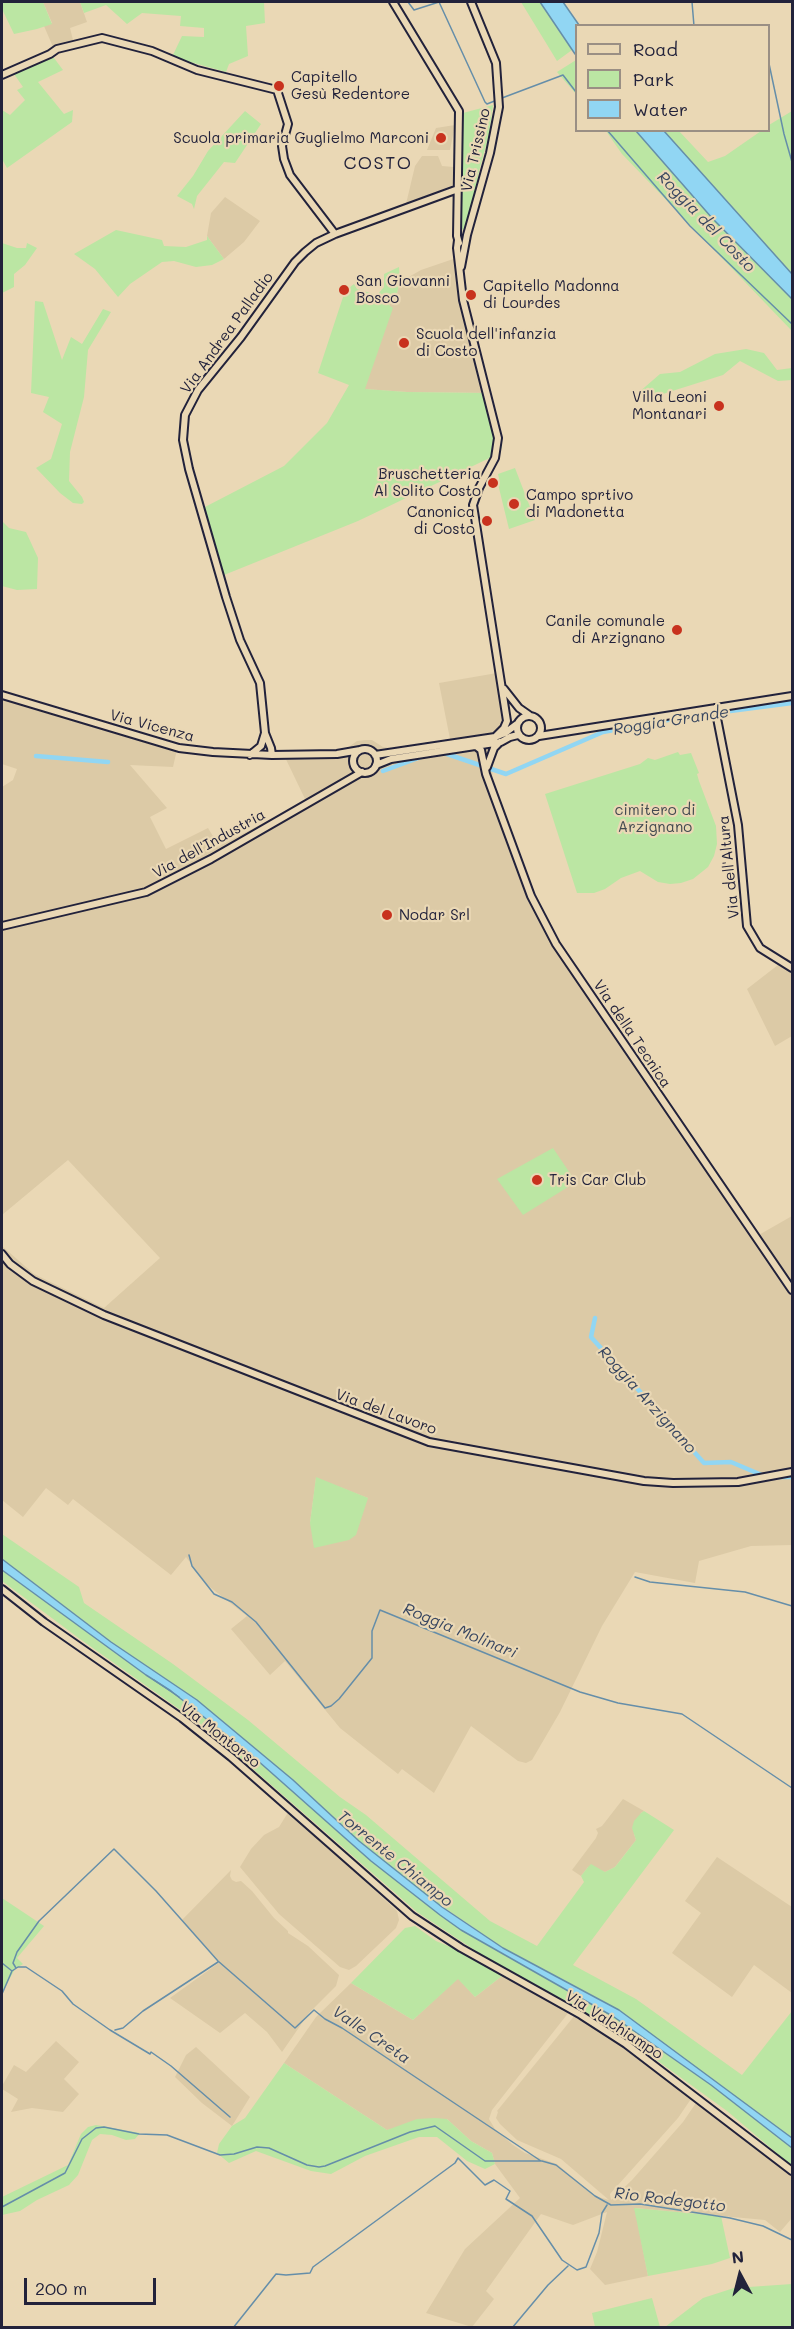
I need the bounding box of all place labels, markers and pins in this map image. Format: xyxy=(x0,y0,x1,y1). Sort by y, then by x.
place label: Capitello Gesù Redentore xyxy=(291,68,410,103)
marker: Capitello Gesù Redentore xyxy=(272,79,286,93)
place label: Scuola primaria Guglielmo Marconi xyxy=(173,129,429,147)
marker: Scuola primaria Guglielmo Marconi xyxy=(434,131,448,145)
place label: San Giovanni Bosco xyxy=(356,272,450,307)
place label: Capitello Madonna di Lourdes xyxy=(483,277,620,312)
marker: San Giovanni Bosco xyxy=(337,283,351,297)
marker: Capitello Madonna di Lourdes xyxy=(464,288,478,302)
place label: Scuola dell'infanzia di Costo xyxy=(416,325,557,360)
marker: Scuola dell'infanzia di Costo xyxy=(397,336,411,350)
place label: Villa Leoni Montanari xyxy=(632,388,707,423)
marker: Villa Leoni Montanari xyxy=(712,399,726,413)
place label: Bruschetteria Al Solito Costo xyxy=(374,465,481,500)
marker: Bruschetteria Al Solito Costo xyxy=(486,476,500,490)
place label: Campo sprtivo di Madonetta xyxy=(526,486,633,521)
marker: Campo sprtivo di Madonetta xyxy=(507,497,521,511)
place label: Canonica di Costo xyxy=(407,503,475,538)
marker: Canonica di Costo xyxy=(480,514,494,528)
place label: Canile comunale di Arzignano xyxy=(546,612,665,647)
marker: Canile comunale di Arzignano xyxy=(670,623,684,637)
place label: Nodar Srl xyxy=(399,906,470,924)
marker: Nodar Srl xyxy=(380,908,394,922)
place label: Tris Car Club xyxy=(549,1171,646,1189)
marker: Tris Car Club xyxy=(530,1173,544,1187)

